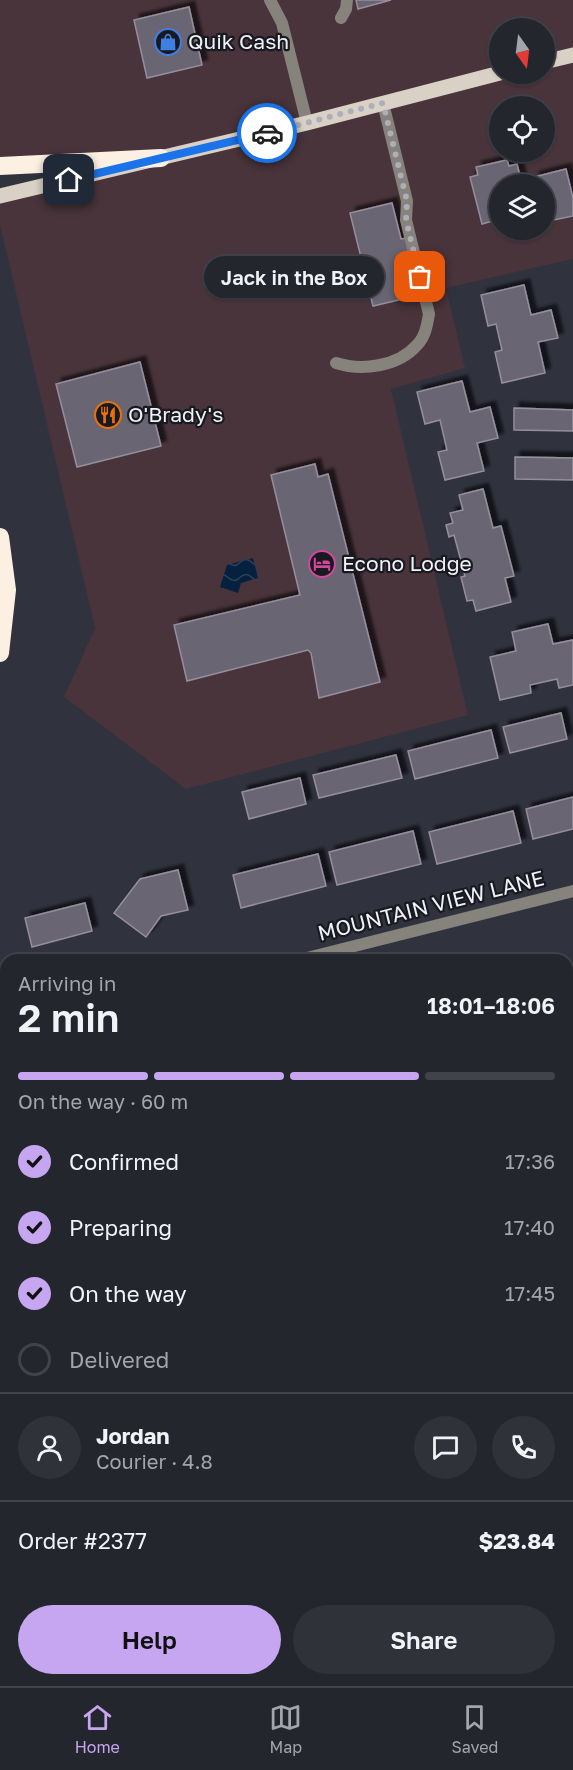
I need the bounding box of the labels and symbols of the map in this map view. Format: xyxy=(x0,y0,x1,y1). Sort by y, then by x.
north arrow xyxy=(489,18,555,84)
shop icon: Quik Cash xyxy=(153,27,183,57)
place label: Quik Cash xyxy=(188,28,289,54)
courier xyxy=(237,103,297,163)
pin xyxy=(43,154,94,205)
pin xyxy=(394,251,445,302)
callout: Jack in the Box xyxy=(204,256,384,298)
restaurant icon: O'Brady's xyxy=(93,400,123,430)
place label: O'Brady's xyxy=(128,401,223,427)
hotel icon: Econo Lodge xyxy=(307,549,337,579)
place label: Econo Lodge xyxy=(342,550,472,576)
street label: MOUNTAIN VIEW LANE xyxy=(315,864,547,946)

